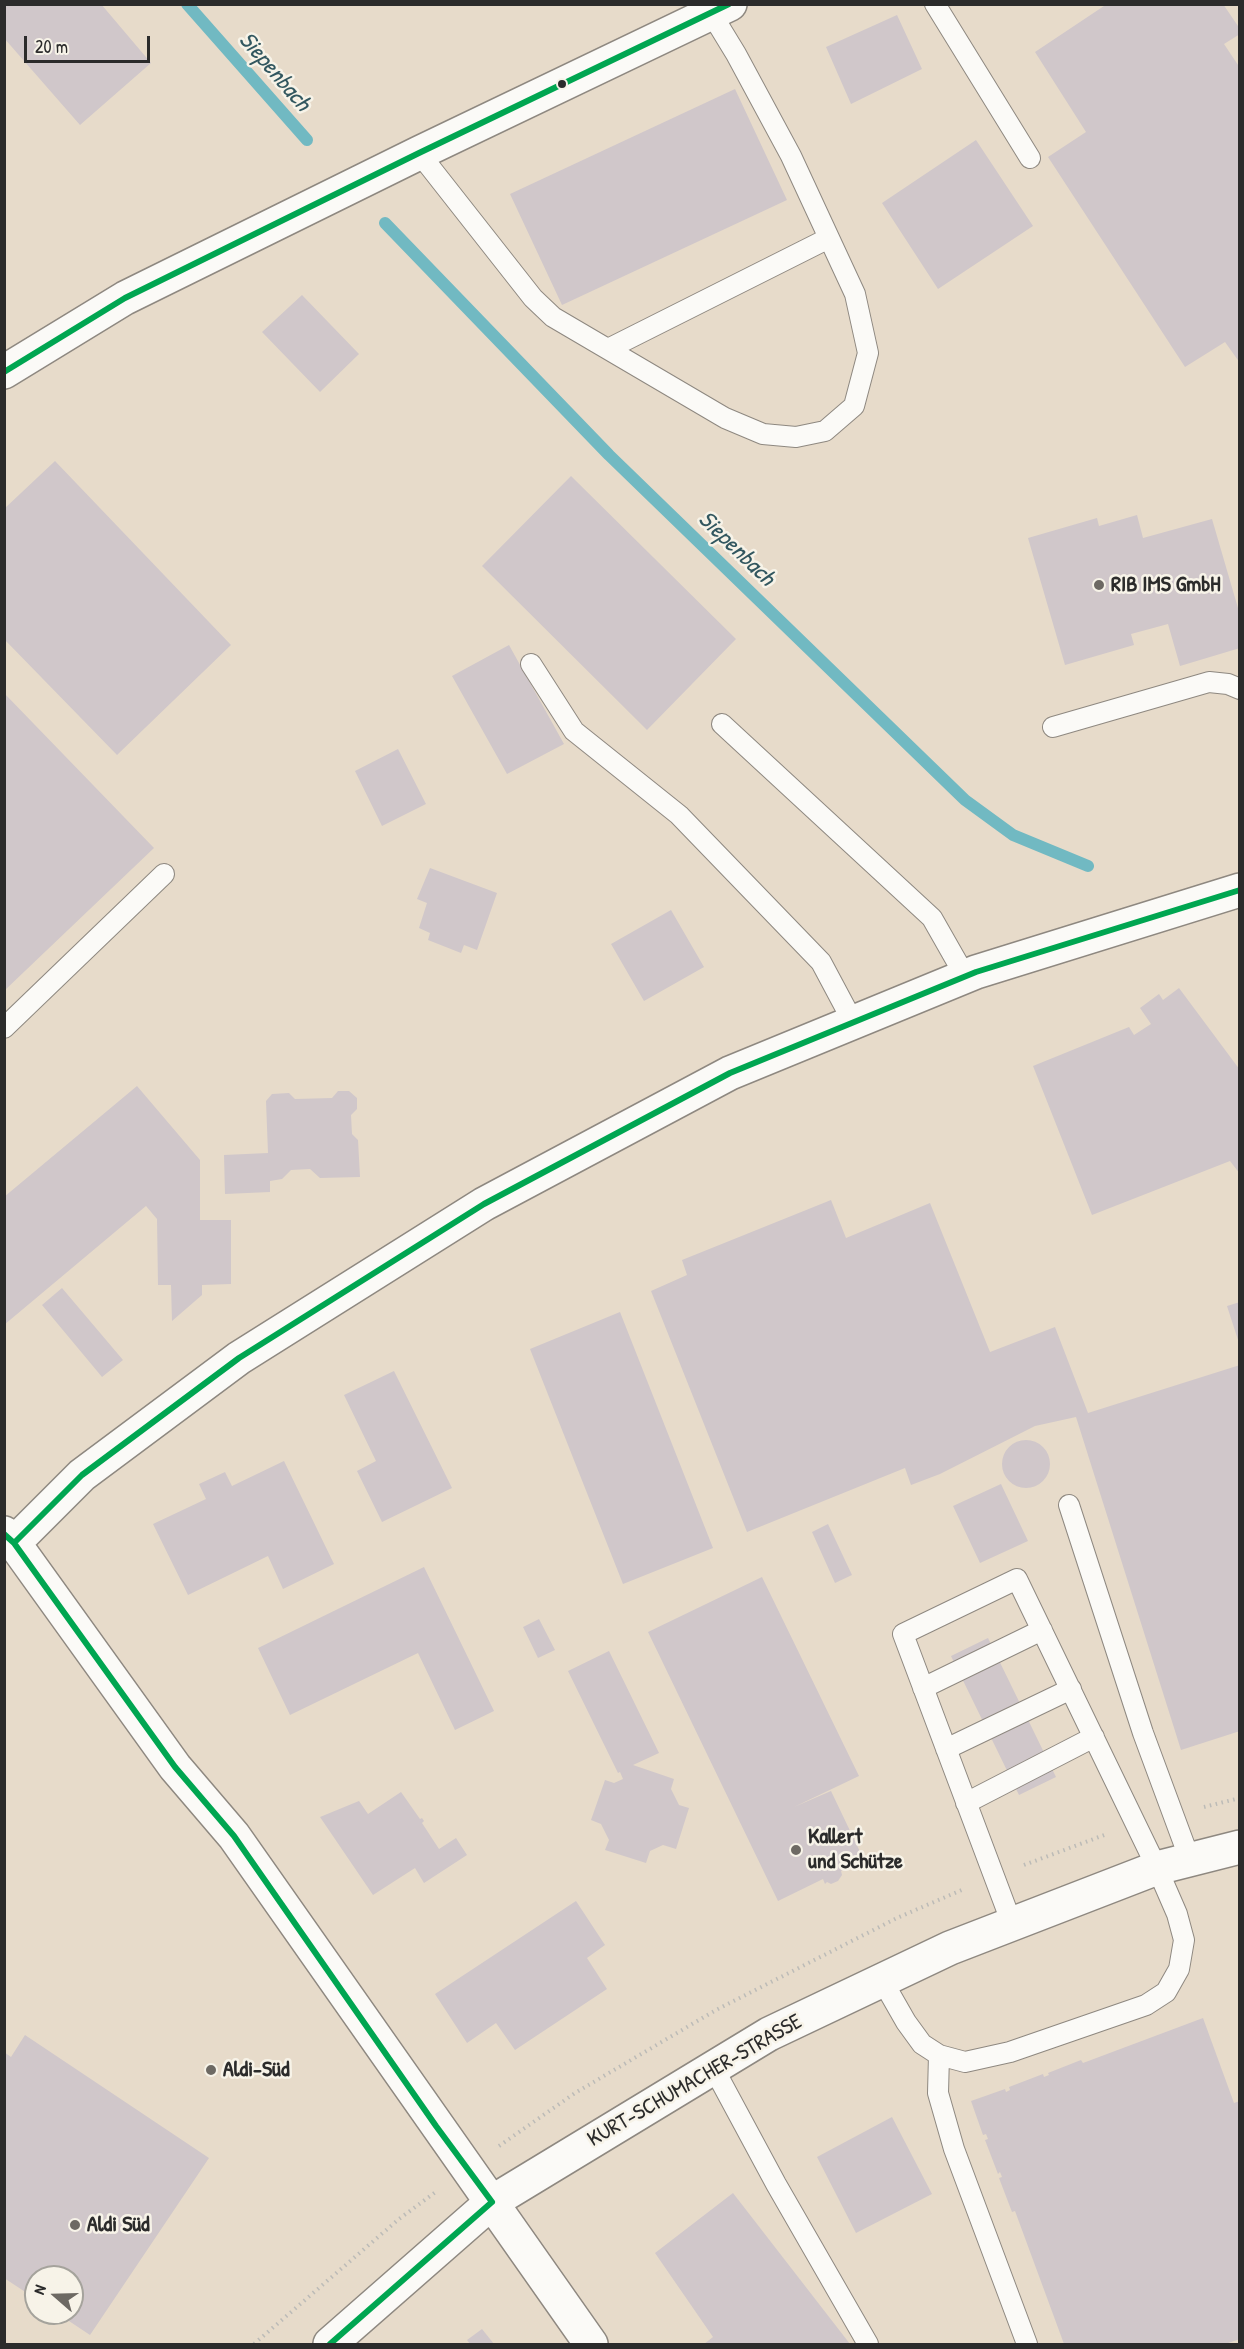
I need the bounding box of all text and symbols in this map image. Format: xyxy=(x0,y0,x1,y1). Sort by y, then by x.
scale bar xyxy=(27,24,153,62)
water label: Siepenbach xyxy=(232,27,316,117)
text: 20 m xyxy=(35,34,68,59)
unlabelled marker xyxy=(556,78,568,90)
water label: Siepenbach xyxy=(692,506,780,592)
place label: RIB IMS GmbH xyxy=(1111,572,1221,598)
marker: RIB IMS GmbH xyxy=(1092,578,1106,592)
place label: Kallert und Schütze xyxy=(808,1824,903,1876)
marker: Kallert und Schütze xyxy=(789,1843,803,1857)
street label: KURT-SCHUMACHER-STRASSE xyxy=(583,2009,807,2153)
place label: Aldi-Süd xyxy=(223,2057,289,2083)
marker: Aldi-Süd xyxy=(204,2063,218,2077)
place label: Aldi Süd xyxy=(87,2212,150,2238)
marker: Aldi Süd xyxy=(68,2218,82,2232)
north arrow xyxy=(24,2265,84,2325)
text: N xyxy=(27,2282,51,2297)

